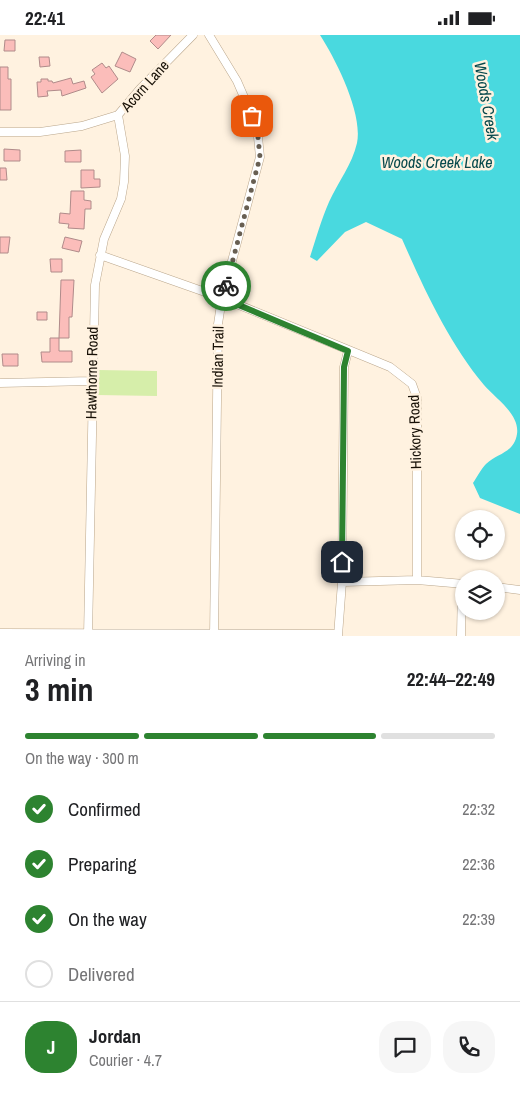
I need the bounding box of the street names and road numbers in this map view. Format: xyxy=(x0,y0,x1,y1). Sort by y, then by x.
street label: Acorn Lane xyxy=(115,55,174,117)
street label: Indian Trail xyxy=(206,326,229,388)
street label: Hawthorne Road xyxy=(80,327,103,419)
street label: Hickory Road xyxy=(403,394,426,470)

